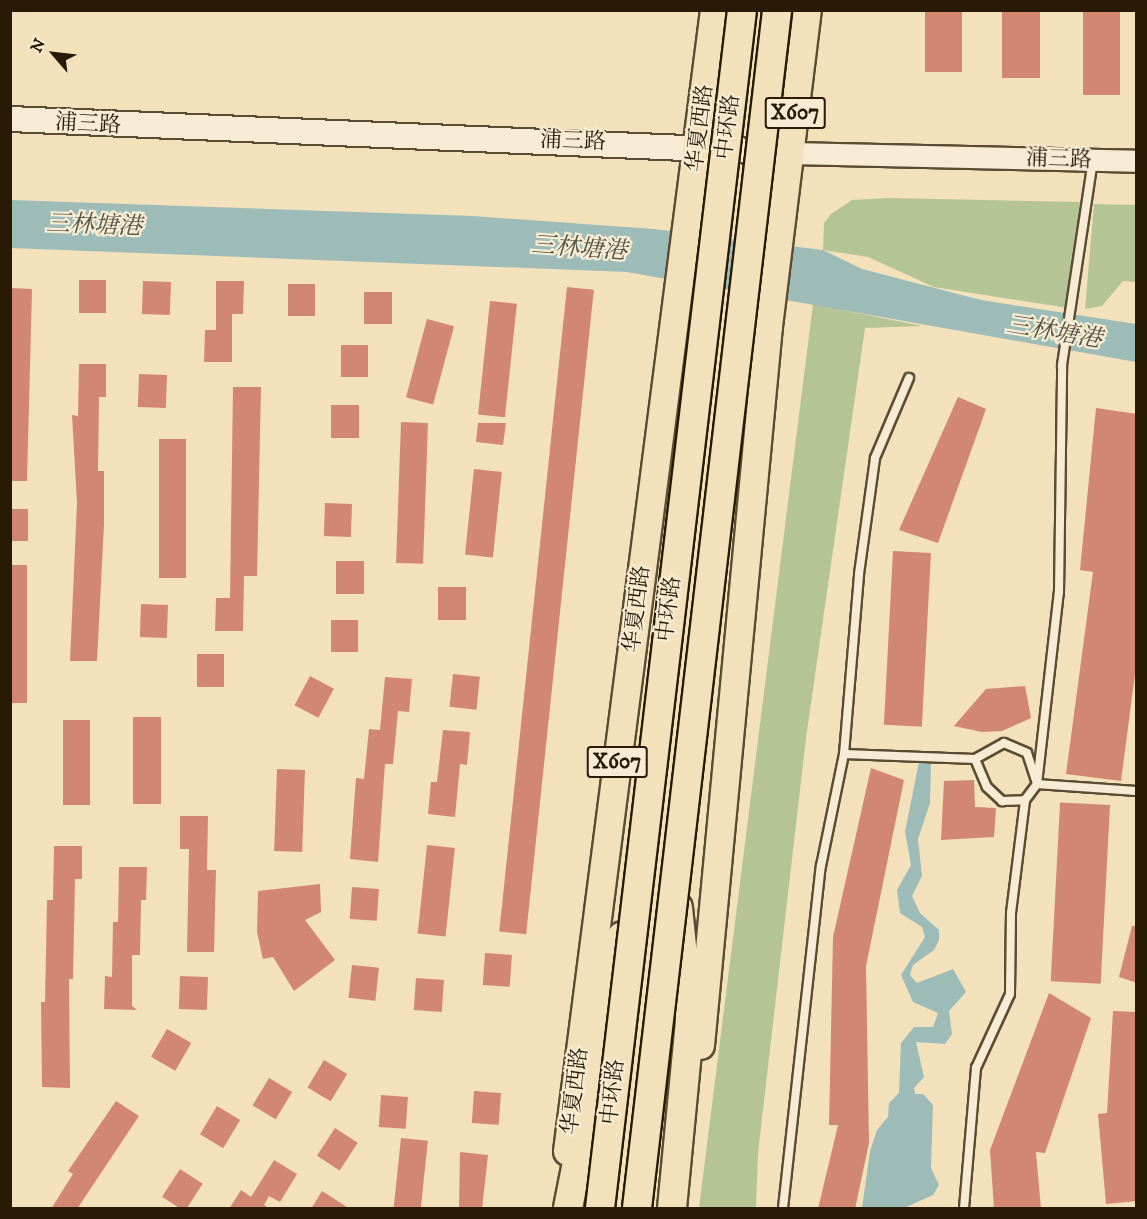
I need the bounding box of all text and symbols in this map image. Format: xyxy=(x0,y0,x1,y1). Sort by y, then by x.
north arrow xyxy=(24,24,84,84)
text: N xyxy=(26,35,50,56)
street label: 华夏西路 xyxy=(682,83,718,173)
street label: 中环路 xyxy=(711,93,745,161)
road number: X607 xyxy=(764,95,826,131)
street label: 浦三路 xyxy=(54,109,122,139)
street label: 浦三路 xyxy=(540,127,606,155)
street label: 浦三路 xyxy=(1026,145,1092,173)
water label: 三林塘港 xyxy=(46,210,142,242)
water label: 三林塘港 xyxy=(530,231,628,267)
water label: 三林塘港 xyxy=(1004,311,1104,355)
street label: 华夏西路 xyxy=(619,564,655,654)
street label: 中环路 xyxy=(652,575,686,643)
road number: X607 xyxy=(586,744,648,780)
street label: 华夏西路 xyxy=(557,1046,593,1136)
street label: 中环路 xyxy=(596,1058,630,1126)

